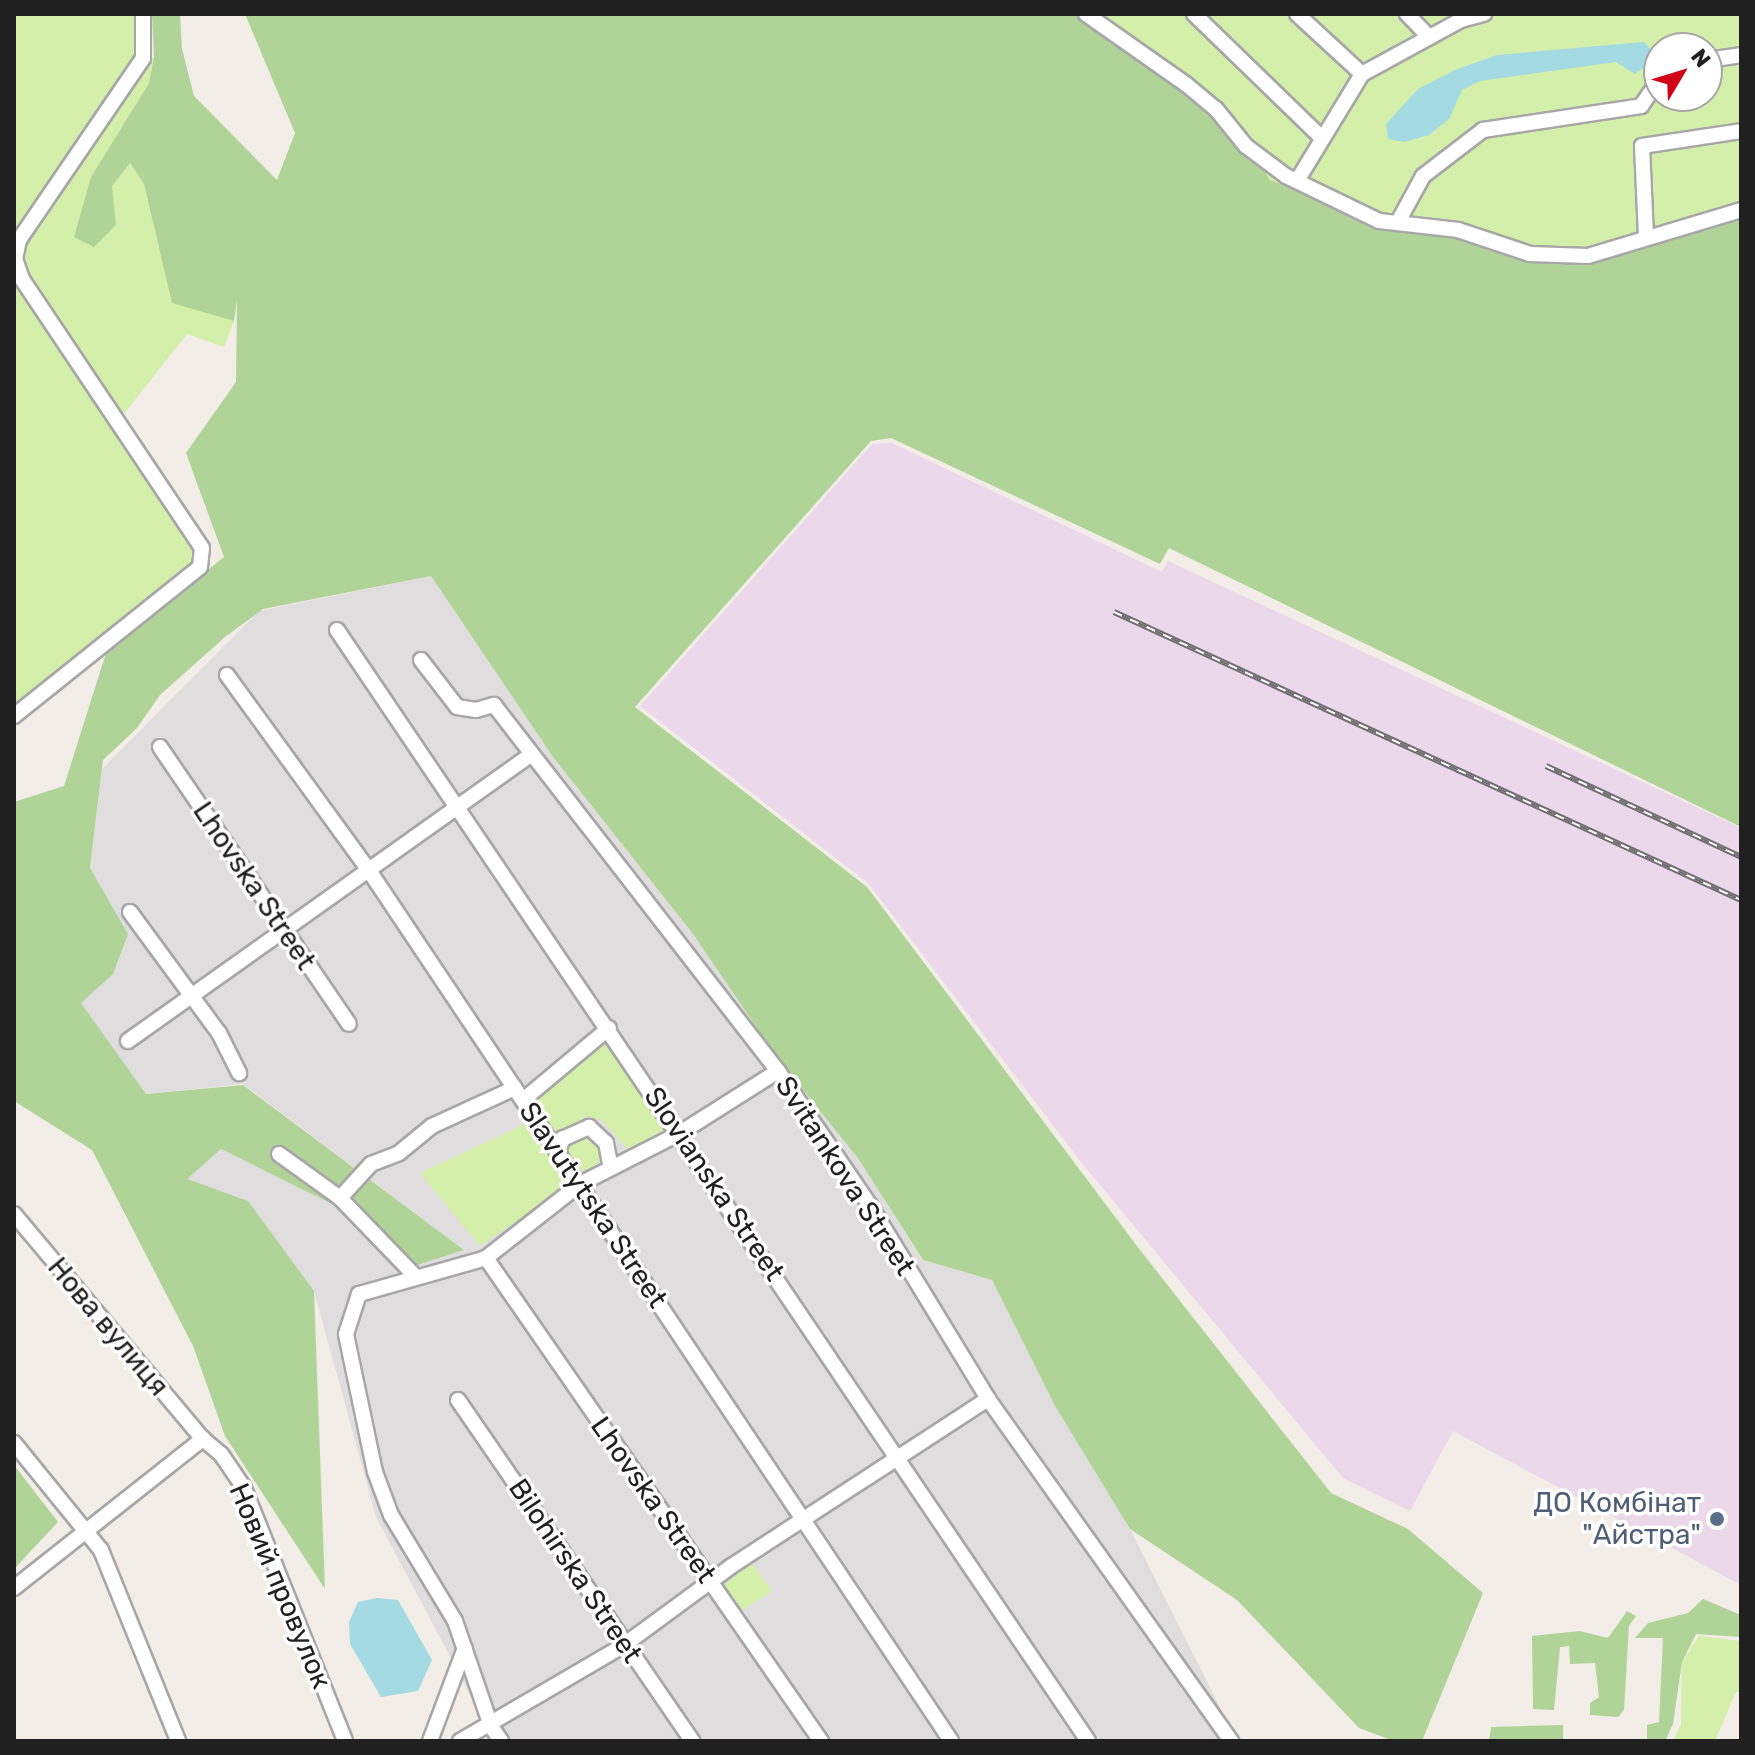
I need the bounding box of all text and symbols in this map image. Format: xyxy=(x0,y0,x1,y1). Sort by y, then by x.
north arrow xyxy=(1643,32,1723,112)
text: N xyxy=(1685,44,1716,73)
street label: Lhovska Street xyxy=(186,796,322,976)
street label: Svitankova Street xyxy=(768,1070,922,1282)
street label: Slovianska Street xyxy=(637,1081,791,1287)
street label: Slavutytska Street xyxy=(512,1096,674,1314)
street label: Нова вулиця xyxy=(40,1251,176,1403)
street label: Lhovska Street xyxy=(583,1410,723,1590)
street label: Bilohirska Street xyxy=(501,1473,649,1669)
street label: Новий провулок xyxy=(222,1478,338,1694)
place label: ДО Комбінат "Айстра" xyxy=(1533,1486,1701,1552)
marker: ДО Комбінат "Айстра" xyxy=(1708,1510,1726,1528)

